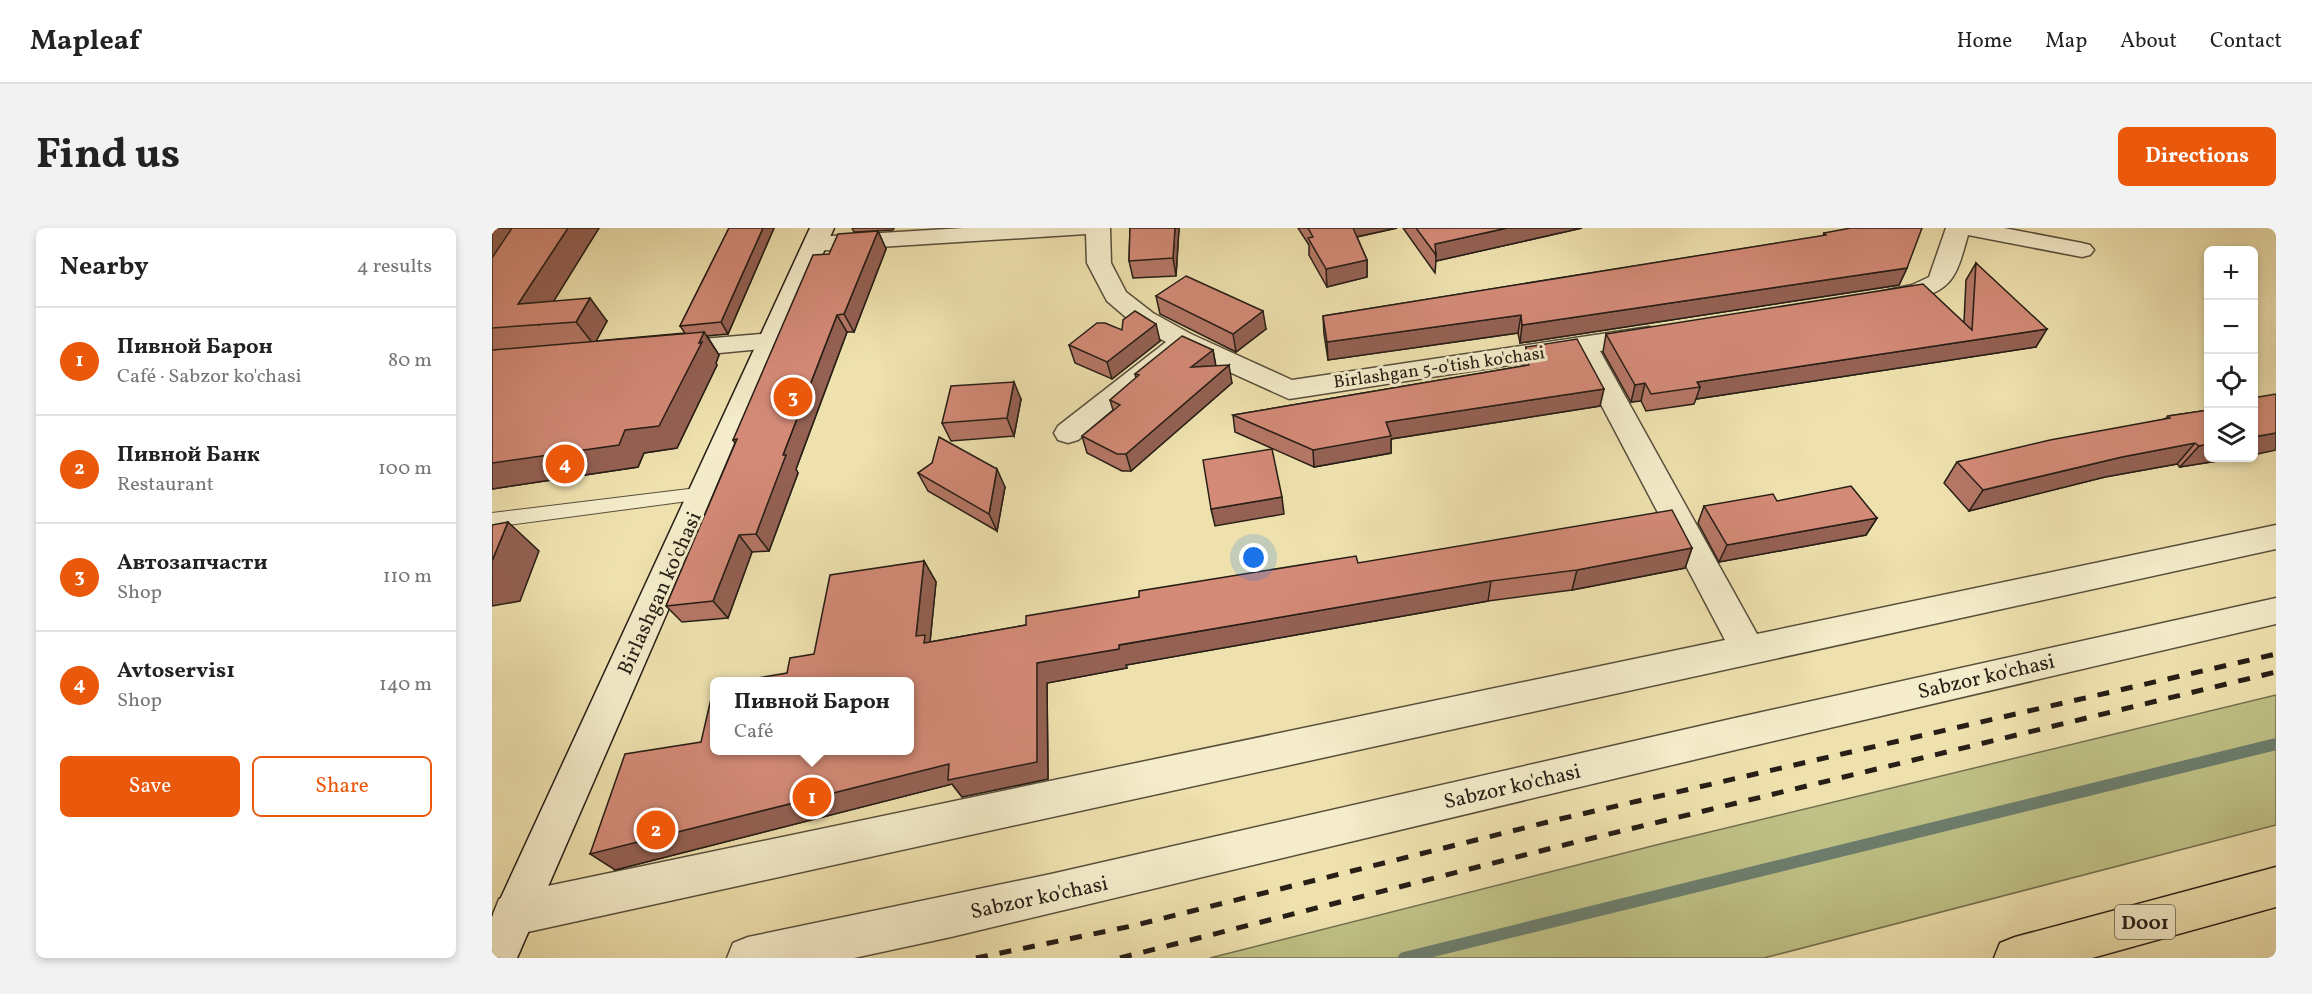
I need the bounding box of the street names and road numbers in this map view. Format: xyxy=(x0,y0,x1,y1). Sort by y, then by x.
street label: Birlashgan 5-o'tish ko'chasi xyxy=(1332,341,1546,396)
street label: Birlashgan ko'chasi xyxy=(611,507,709,680)
street label: Sabzor ko'chasi xyxy=(1915,648,2058,707)
street label: Sabzor ko'chasi xyxy=(1441,758,1584,817)
street label: Sabzor ko'chasi xyxy=(968,870,1111,927)
road number: D001 xyxy=(2115,905,2175,939)

